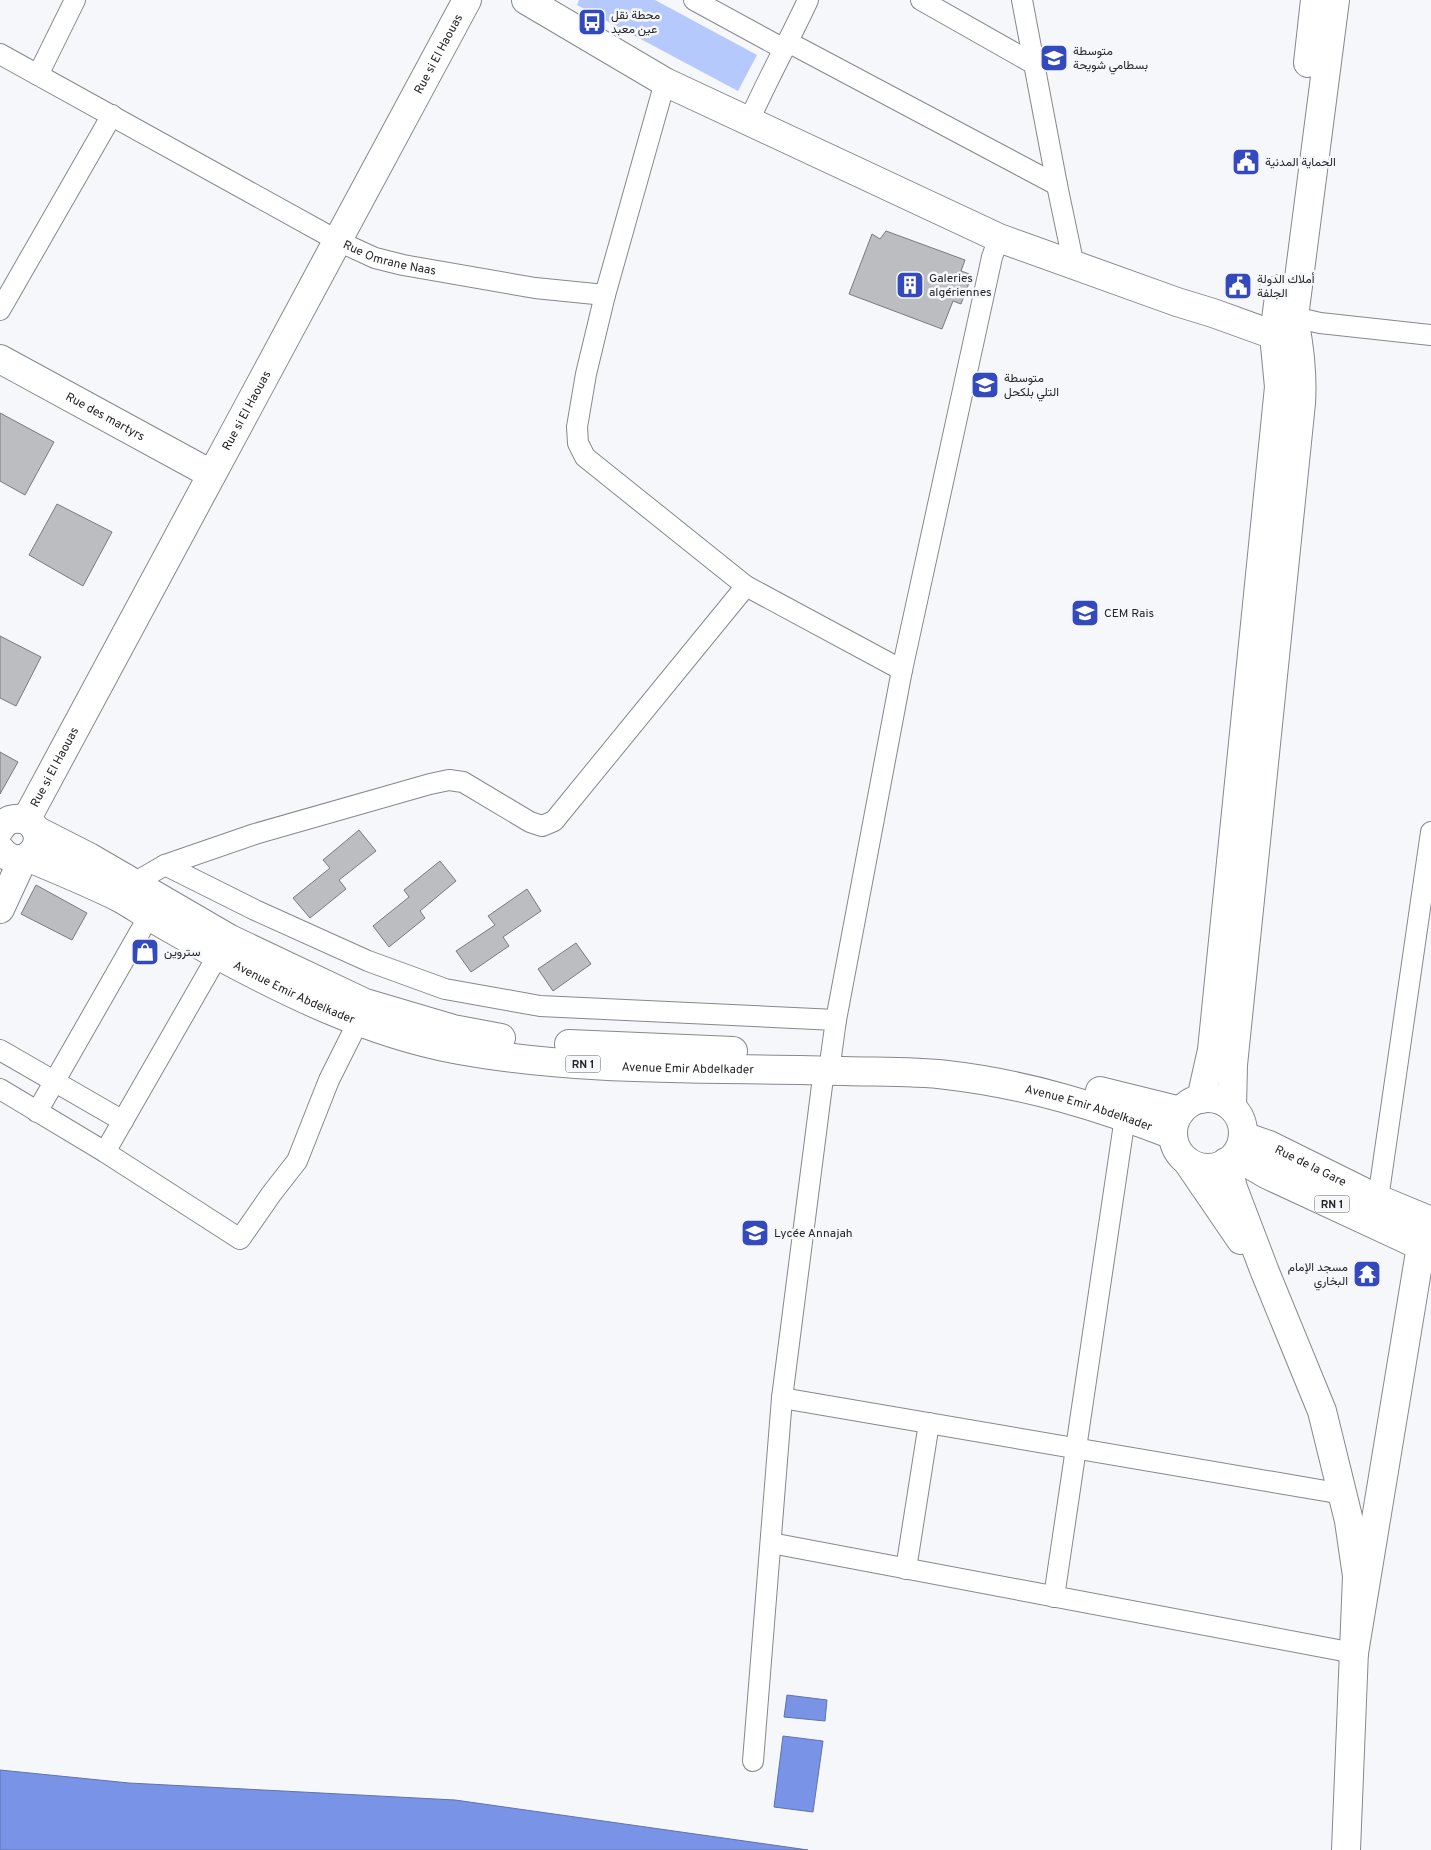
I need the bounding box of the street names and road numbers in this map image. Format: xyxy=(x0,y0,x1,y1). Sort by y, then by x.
street label: Rue si El Haouas xyxy=(411,12,467,97)
street label: Rue Omrane Naas xyxy=(340,237,437,280)
street label: Rue si El Haouas xyxy=(219,368,275,454)
street label: Rue des martyrs xyxy=(62,389,147,445)
street label: Rue si El Haouas xyxy=(27,725,83,810)
street label: Avenue Emir Abdelkader xyxy=(230,958,357,1028)
road number: RN 1 xyxy=(566,1056,600,1072)
street label: Avenue Emir Abdelkader xyxy=(621,1060,754,1078)
street label: Avenue Emir Abdelkader xyxy=(1023,1082,1155,1136)
street label: Rue de la Gare xyxy=(1272,1142,1349,1191)
road number: RN 1 xyxy=(1314,1196,1350,1212)

